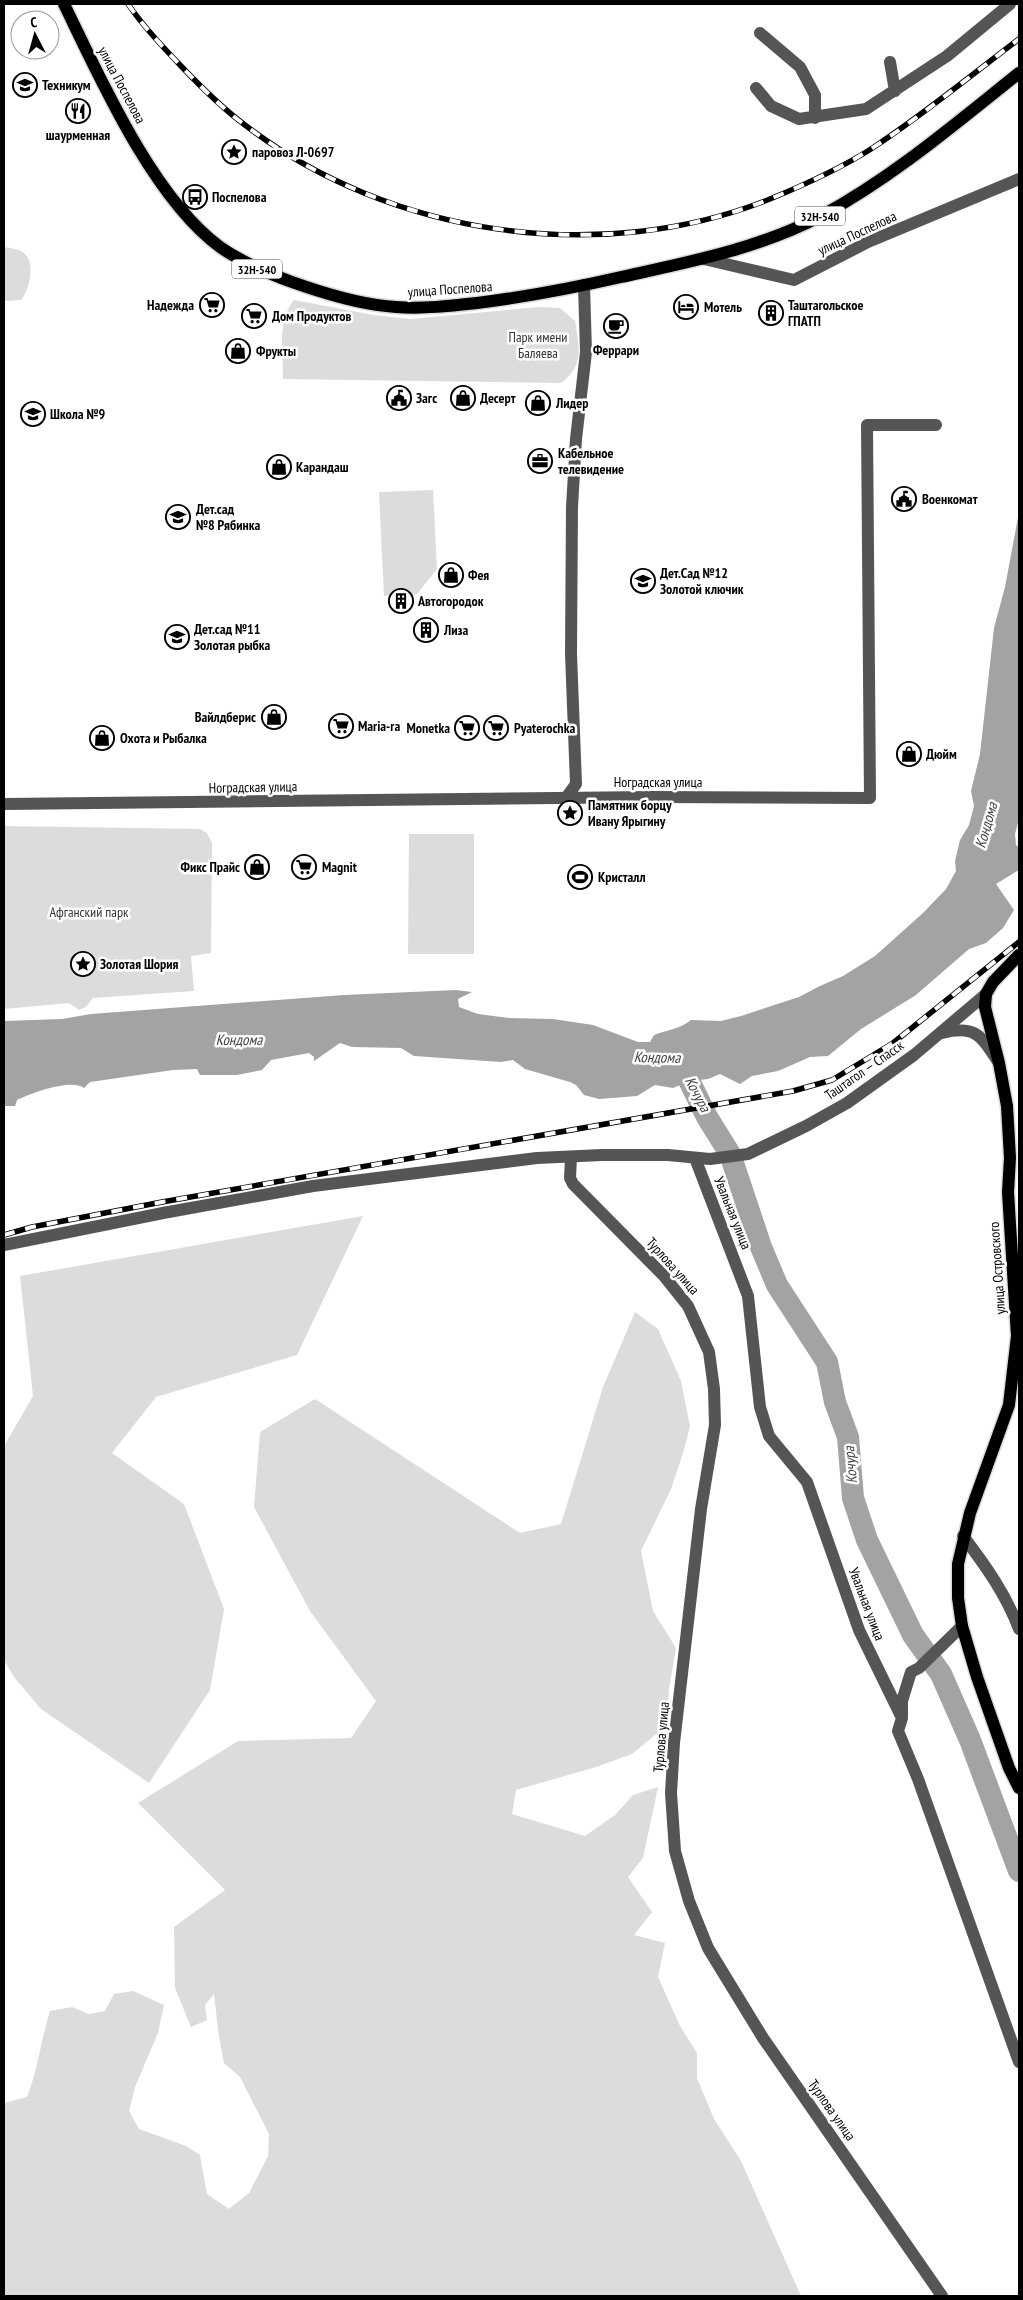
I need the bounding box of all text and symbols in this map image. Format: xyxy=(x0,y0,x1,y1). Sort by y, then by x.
north arrow xyxy=(10,10,60,60)
text: С xyxy=(30,13,38,31)
street label: улица Поспелова xyxy=(94,43,150,127)
school or university icon: Техникум xyxy=(12,72,38,98)
place label: Техникум xyxy=(42,76,91,94)
restaurant icon: шаурменная xyxy=(65,98,91,124)
place label: шаурменная xyxy=(46,126,110,144)
place icon: паровоз Л-0697 xyxy=(221,139,247,165)
place label: паровоз Л-0697 xyxy=(252,143,335,161)
bus stop icon: Поспелова xyxy=(182,184,208,210)
place label: Поспелова xyxy=(212,188,267,206)
road number: 32Н-540 xyxy=(795,207,845,226)
street label: улица Поспелова xyxy=(815,207,899,259)
road number: 32Н-540 xyxy=(232,260,282,278)
street label: улица Поспелова xyxy=(407,277,493,301)
supermarket icon: Надежда xyxy=(199,292,225,318)
hotel icon: Мотель xyxy=(673,294,699,320)
place label: Надежда xyxy=(147,296,194,314)
place label: Таштагольское ГПАТП xyxy=(788,296,863,330)
place label: Мотель xyxy=(704,298,742,316)
building icon: Таштагольское ГПАТП xyxy=(758,300,784,326)
supermarket icon: Дом Продуктов xyxy=(241,303,267,329)
place label: Дом Продуктов xyxy=(272,307,352,325)
cafe icon: Феррари xyxy=(603,313,629,339)
park label: Парк имени Баляева xyxy=(509,328,567,362)
shop icon: Фрукты xyxy=(225,338,251,364)
place label: Феррари xyxy=(593,341,639,359)
place label: Фрукты xyxy=(256,342,296,360)
public building icon: Загс xyxy=(386,385,412,411)
shop icon: Десерт xyxy=(450,385,476,411)
place label: Загс xyxy=(416,389,437,407)
place label: Десерт xyxy=(480,389,516,407)
shop icon: Лидер xyxy=(525,390,551,416)
place label: Лидер xyxy=(555,394,588,412)
school or university icon: Школа №9 xyxy=(20,401,46,427)
place label: Школа №9 xyxy=(50,405,105,423)
place label: Кабельное телевидение xyxy=(558,444,624,478)
office icon: Кабельное телевидение xyxy=(527,448,553,474)
shop icon: Карандаш xyxy=(266,454,292,480)
place label: Карандаш xyxy=(296,458,349,476)
public building icon: Военкомат xyxy=(891,486,917,512)
place label: Военкомат xyxy=(922,490,978,508)
place label: Дет.сад №8 Рябинка xyxy=(196,500,260,534)
school or university icon: Дет.сад №8 Рябинка xyxy=(165,504,191,530)
shop icon: Фея xyxy=(438,562,464,588)
place label: Дет.Сад №12 Золотой ключик xyxy=(660,564,744,598)
place label: Фея xyxy=(468,566,489,584)
school or university icon: Дет.Сад №12 Золотой ключик xyxy=(630,568,656,594)
building icon: Автогородок xyxy=(388,588,414,614)
place label: Автогородок xyxy=(417,592,484,610)
building icon: Лиза xyxy=(413,617,439,643)
place label: Дет.сад №11 Золотая рыбка xyxy=(194,620,270,654)
place label: Лиза xyxy=(443,621,468,639)
school or university icon: Дет.сад №11 Золотая рыбка xyxy=(164,624,190,650)
shop icon: Вайлдберис xyxy=(261,704,287,730)
place label: Вайлдберис xyxy=(195,708,256,726)
supermarket icon: Maria-ra xyxy=(328,713,354,739)
supermarket icon: Monetka xyxy=(454,715,480,741)
supermarket icon: Pyaterochka xyxy=(483,715,509,741)
place label: Maria-ra xyxy=(358,717,400,735)
place label: Monetka xyxy=(407,719,450,737)
place label: Pyaterochka xyxy=(514,719,575,737)
shop icon: Охота и Рыбалка xyxy=(89,725,115,751)
place label: Охота и Рыбалка xyxy=(120,729,207,747)
shop icon: Дюйм xyxy=(896,741,922,767)
place label: Дюйм xyxy=(926,745,957,763)
street label: Ноградская улица xyxy=(614,773,702,791)
street label: Ноградская улица xyxy=(209,777,297,797)
place label: Памятник борцу Ивану Ярыгину xyxy=(588,796,672,830)
water label: Кондома xyxy=(970,799,1002,850)
place icon: Памятник борцу Ивану Ярыгину xyxy=(557,800,583,826)
shop icon: Фикс Прайс xyxy=(244,854,270,880)
supermarket icon: Magnit xyxy=(291,854,317,880)
place label: Фикс Прайс xyxy=(181,858,240,876)
place label: Magnit xyxy=(322,858,357,876)
sports icon: Кристалл xyxy=(567,864,593,890)
place label: Кристалл xyxy=(598,868,645,886)
park label: Афганский парк xyxy=(50,903,129,921)
place icon: Золотая Шория xyxy=(70,951,96,977)
place label: Золотая Шория xyxy=(100,955,179,973)
water label: Кондома xyxy=(216,1030,263,1049)
street label: Таштагол — Спасск xyxy=(821,1036,907,1104)
water label: Кондома xyxy=(634,1047,681,1067)
water label: Кочура xyxy=(681,1073,716,1116)
street label: Увальная улица xyxy=(710,1174,756,1252)
street label: улица Островского xyxy=(985,1221,1009,1315)
street label: Турлова улица xyxy=(643,1234,703,1298)
water label: Кочура xyxy=(839,1445,861,1484)
street label: Увальная улица xyxy=(845,1565,889,1643)
street label: Турлова улица xyxy=(649,1701,673,1773)
street label: Турлова улица xyxy=(804,2076,860,2144)

